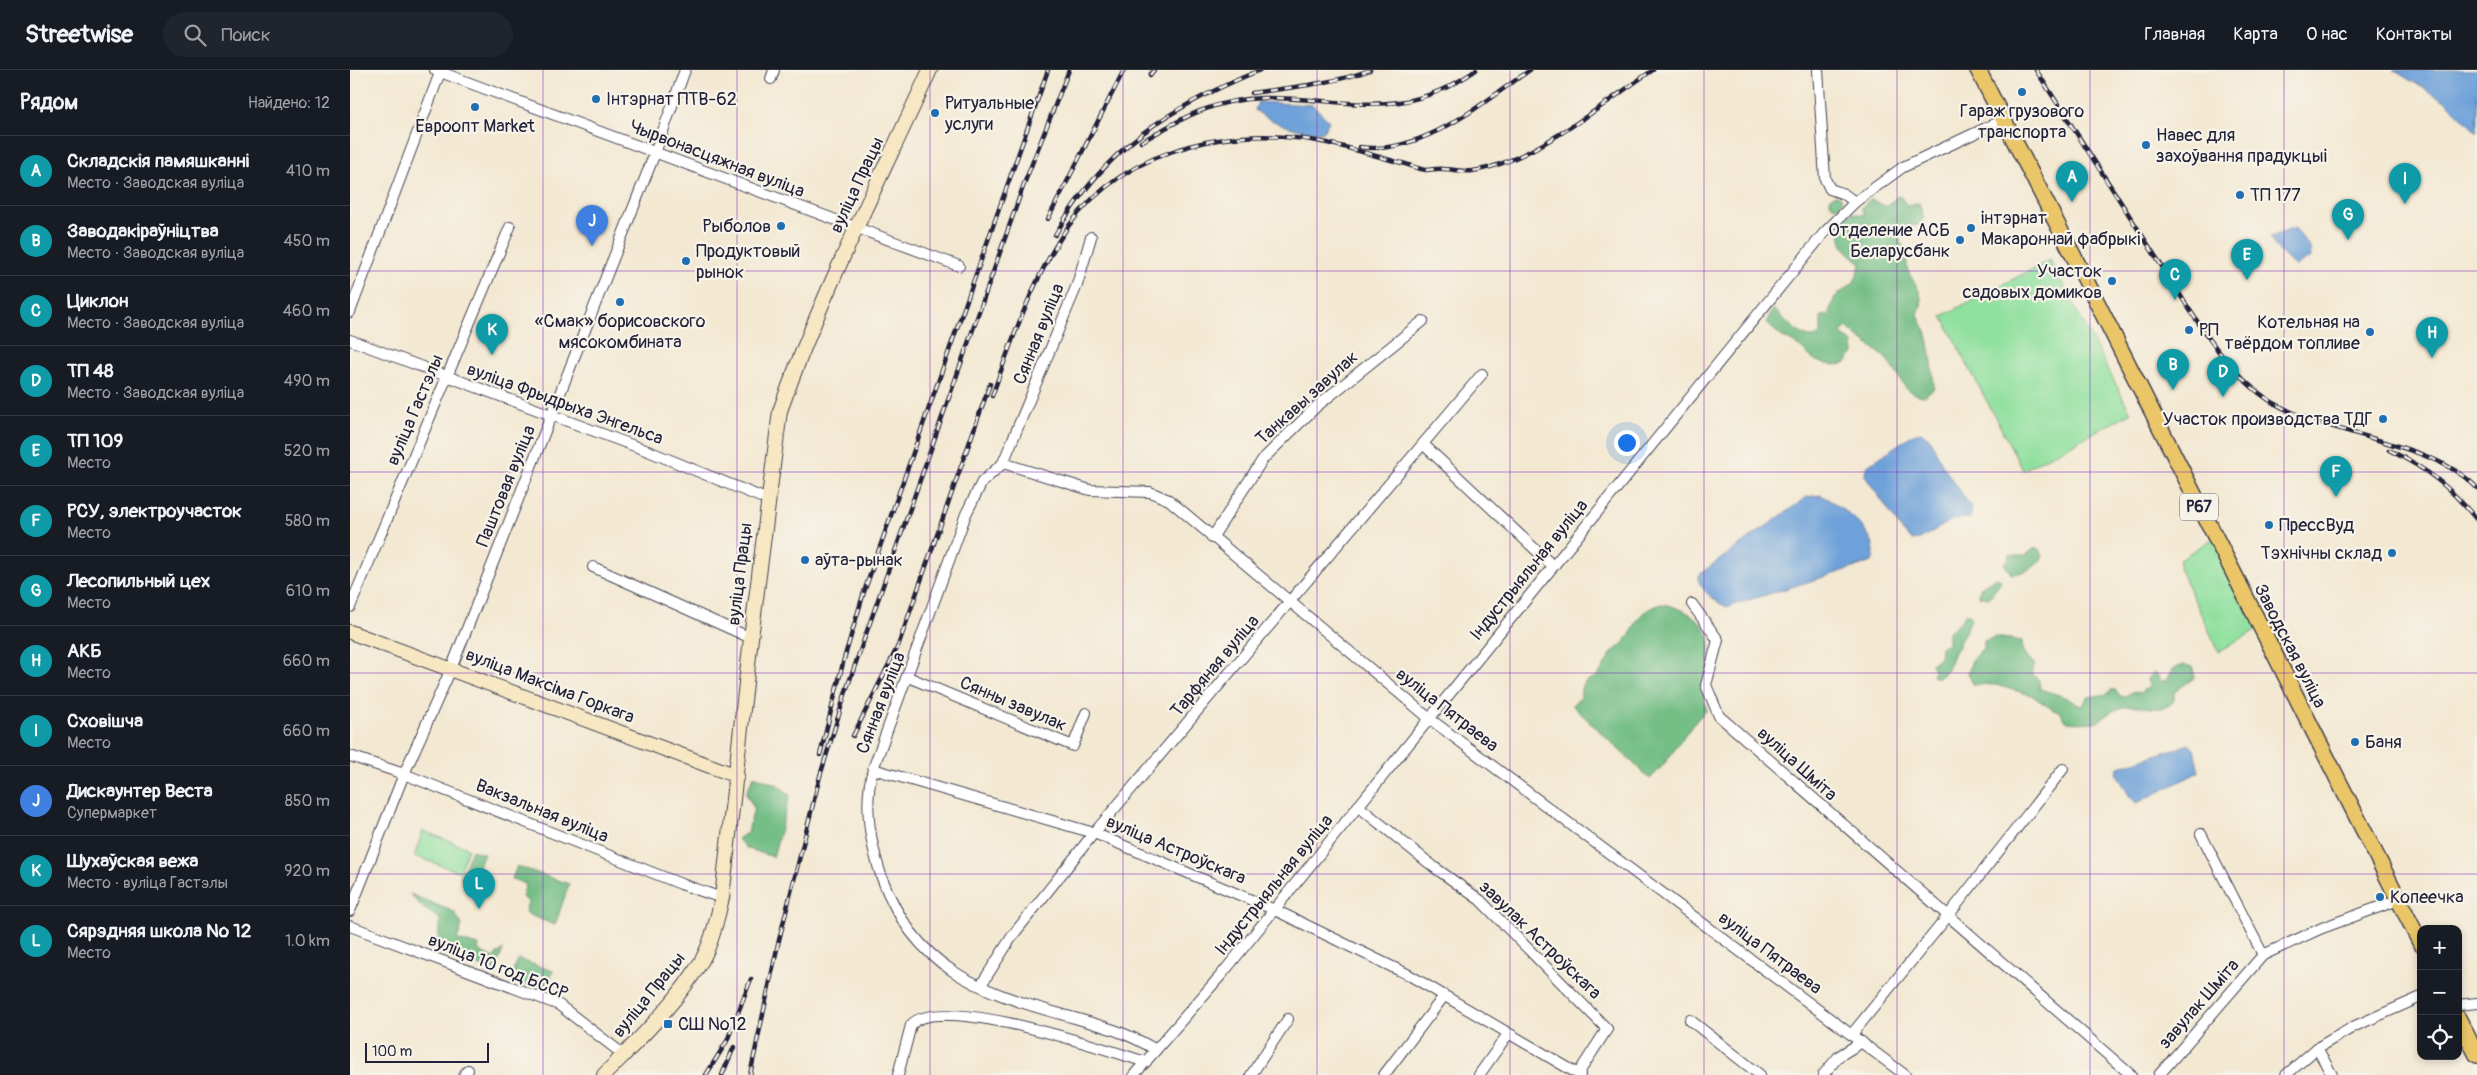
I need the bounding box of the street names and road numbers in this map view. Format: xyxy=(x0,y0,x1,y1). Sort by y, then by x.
street label: Чырвонасцяжная вуліца xyxy=(626,115,808,203)
street label: вуліца Працы xyxy=(825,133,889,237)
street label: Сянная вуліца xyxy=(1008,280,1070,388)
street label: Танкавы завулак xyxy=(1251,346,1363,450)
street label: вуліца Гастэлы xyxy=(381,351,449,469)
street label: вуліца Фрыдрыха Энгельса xyxy=(464,358,666,450)
street label: Паштовая вуліца xyxy=(471,422,541,550)
road number: Р67 xyxy=(2180,494,2218,521)
street label: Індустрыяльная вуліца xyxy=(1465,495,1593,645)
street label: вуліца Працы xyxy=(722,521,758,627)
street label: Заводская вуліца xyxy=(2249,580,2331,712)
street label: Тарфяная вуліца xyxy=(1165,610,1265,722)
street label: вуліца Максіма Горкага xyxy=(462,643,638,729)
street label: Сянная вуліца xyxy=(851,649,911,757)
street label: вуліца Пятраева xyxy=(1391,663,1503,757)
street label: Сянны завулак xyxy=(956,671,1070,737)
street label: вуліца Шміта xyxy=(1752,722,1842,806)
street label: Вакзальная вуліца xyxy=(472,774,612,848)
street label: вуліца Астроўскага xyxy=(1103,810,1249,890)
street label: Індустрыяльная вуліца xyxy=(1210,810,1338,960)
street label: завулак Астроўскага xyxy=(1474,876,1606,1004)
street label: вуліца Пятраева xyxy=(1714,906,1826,1000)
street label: вуліца 10 год БССР xyxy=(425,929,571,1005)
street label: вуліца Працы xyxy=(608,948,690,1042)
street label: завулак Шміта xyxy=(2154,954,2244,1054)

